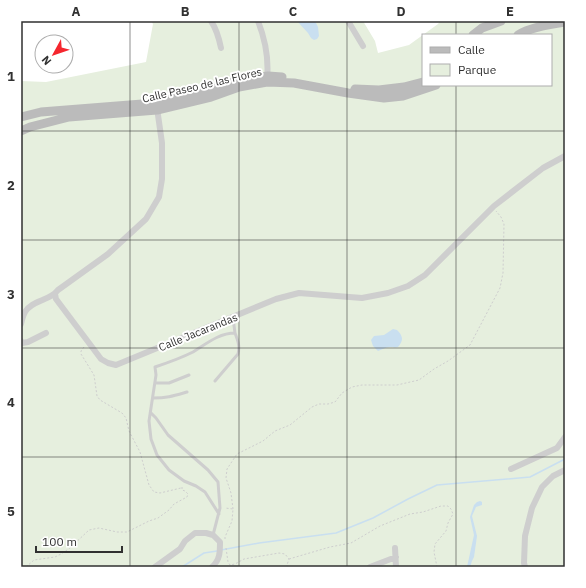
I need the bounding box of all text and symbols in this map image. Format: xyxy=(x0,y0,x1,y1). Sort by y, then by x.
text: A xyxy=(72,3,81,20)
text: B xyxy=(181,3,190,20)
text: C xyxy=(289,3,298,20)
text: D xyxy=(396,3,406,20)
text: E xyxy=(506,3,514,20)
north arrow xyxy=(34,34,74,74)
legend xyxy=(422,34,552,86)
text: Calle xyxy=(458,42,485,57)
text: N xyxy=(38,53,54,68)
text: Parque xyxy=(458,62,497,77)
street label: Calle Paseo de las Flores xyxy=(141,64,263,106)
text: 1 xyxy=(7,68,15,85)
text: 2 xyxy=(7,177,15,194)
text: 3 xyxy=(7,286,15,303)
street label: Calle Jacarandas xyxy=(156,310,240,354)
text: 4 xyxy=(7,394,15,411)
text: 5 xyxy=(7,503,15,520)
scale bar xyxy=(36,528,122,554)
text: 100 m xyxy=(42,534,77,549)

